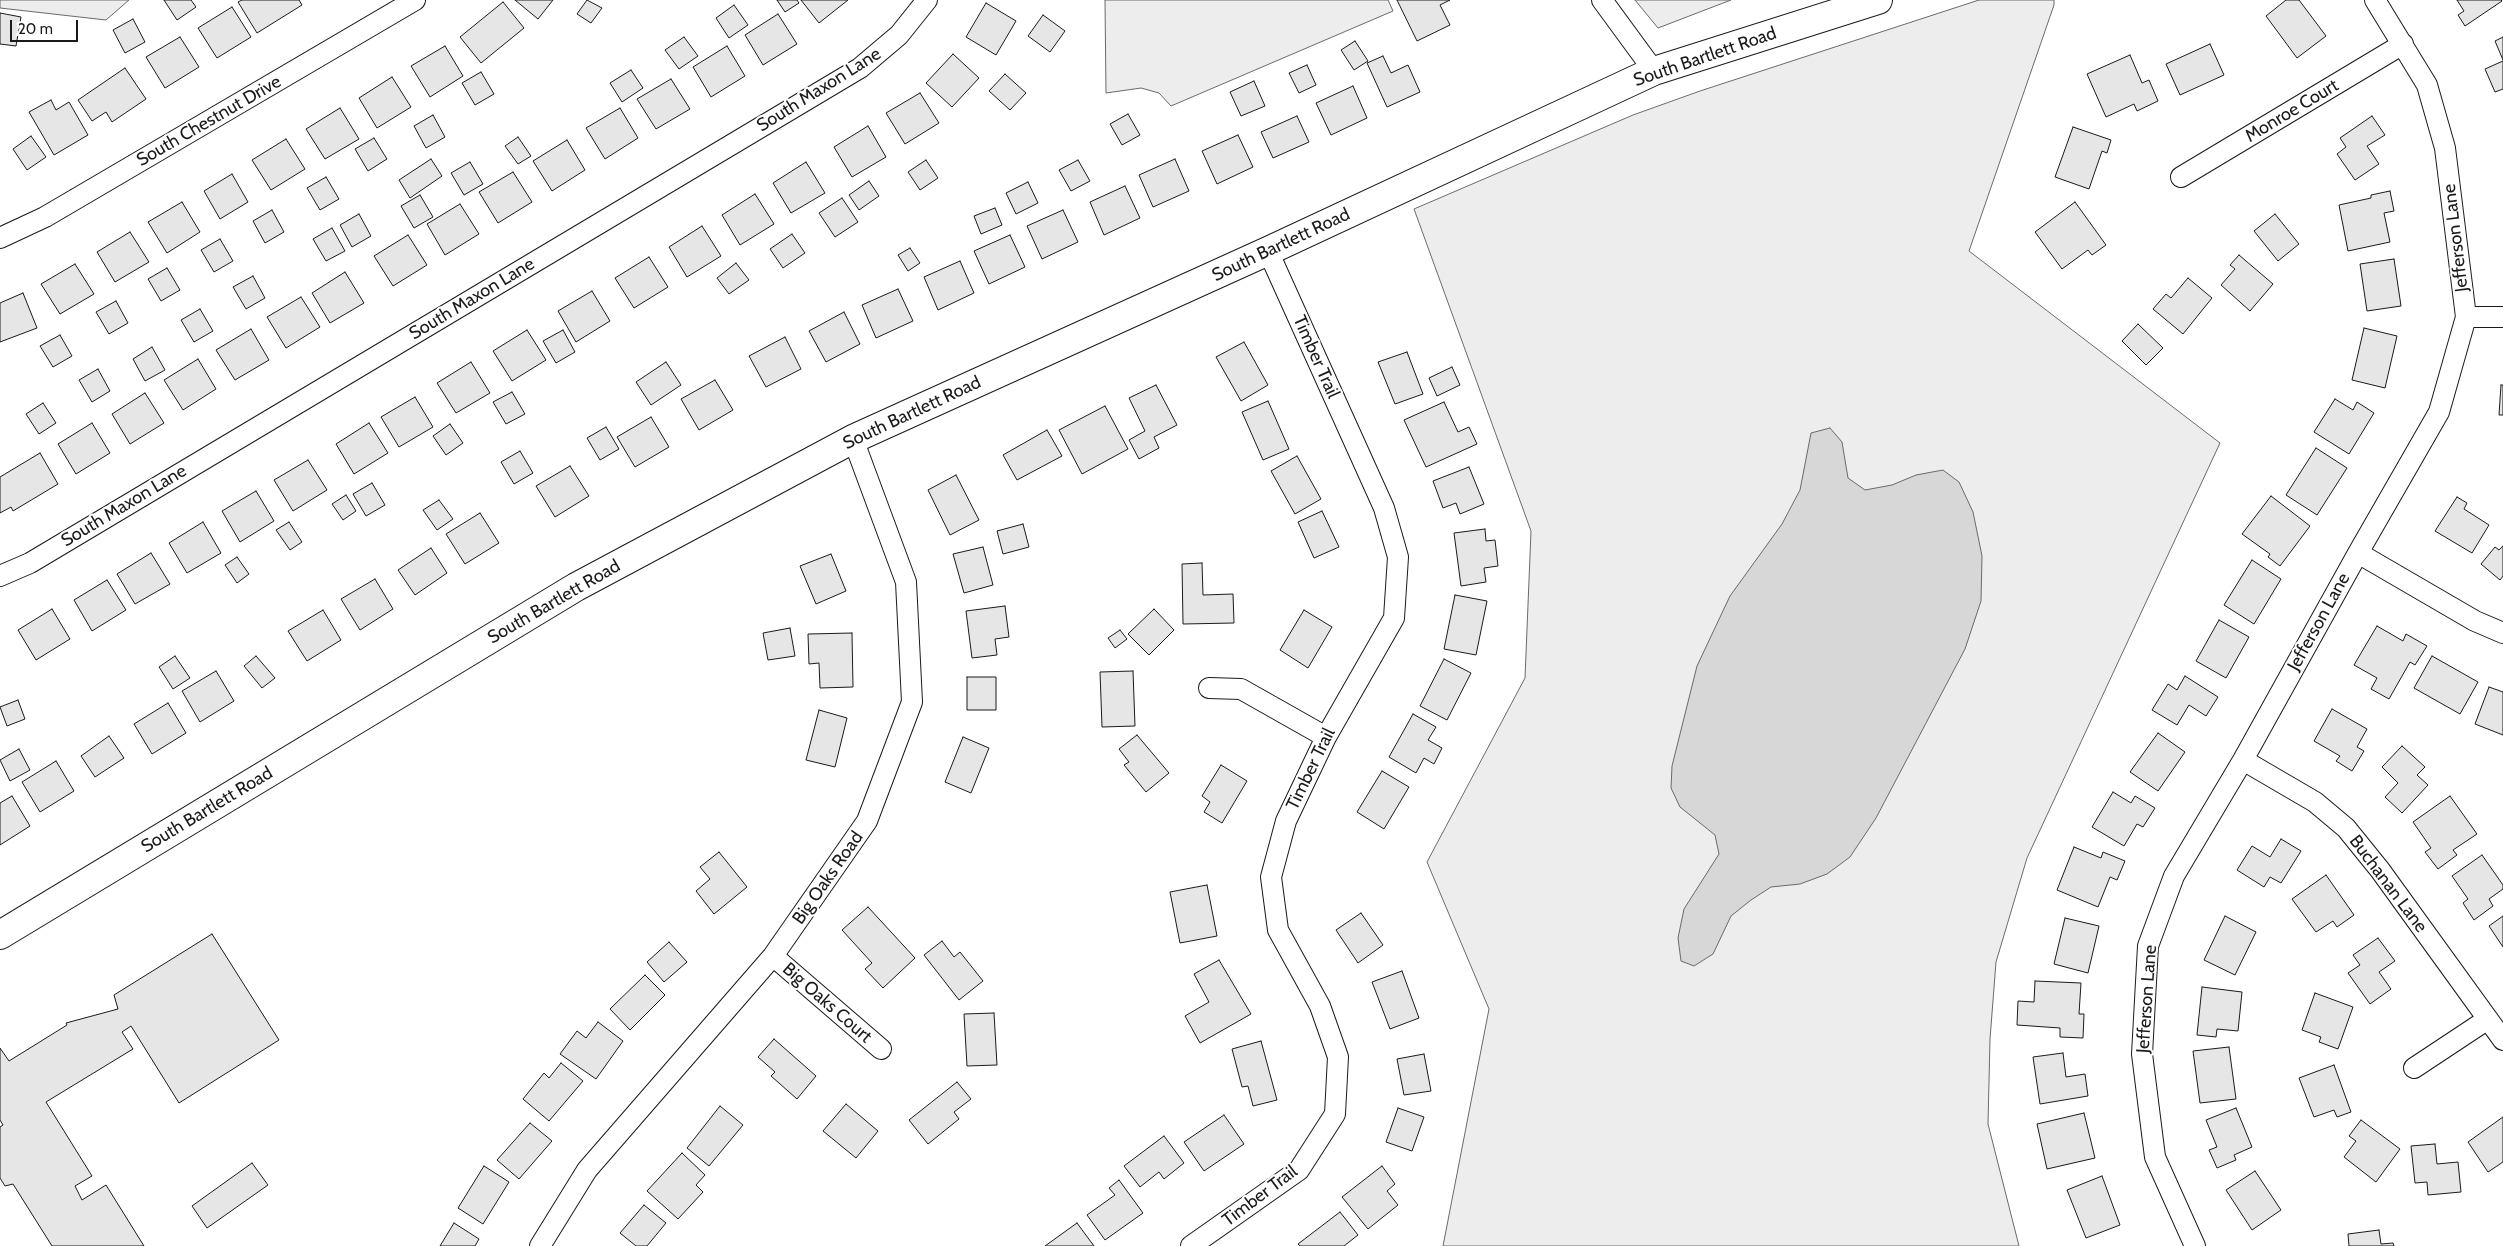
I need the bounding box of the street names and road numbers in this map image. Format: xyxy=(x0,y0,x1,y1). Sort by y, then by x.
street label: South Bartlett Road xyxy=(1631,22,1779,92)
street label: South Maxon Lane xyxy=(753,43,885,137)
street label: South Chestnut Drive xyxy=(133,71,285,171)
street label: Monroe Court xyxy=(2241,75,2343,147)
street label: Jefferson Lane xyxy=(2439,183,2473,293)
street label: South Bartlett Road xyxy=(1209,204,1353,286)
street label: South Maxon Lane xyxy=(406,253,538,345)
street label: Timber Trail xyxy=(1288,312,1344,402)
street label: South Bartlett Road xyxy=(840,372,984,454)
street label: South Maxon Lane xyxy=(58,460,190,552)
street label: South Bartlett Road xyxy=(484,555,624,649)
street label: Jefferson Lane xyxy=(2283,569,2355,675)
street label: Timber Trail xyxy=(1282,725,1340,813)
street label: South Bartlett Road xyxy=(137,762,277,858)
street label: Big Oaks Road xyxy=(788,827,868,929)
street label: Buchanan Lane xyxy=(2344,831,2432,937)
street label: Jefferson Lane xyxy=(2132,944,2162,1054)
street label: Big Oaks Court xyxy=(778,958,876,1048)
street label: Timber Trail xyxy=(1218,1161,1302,1231)

